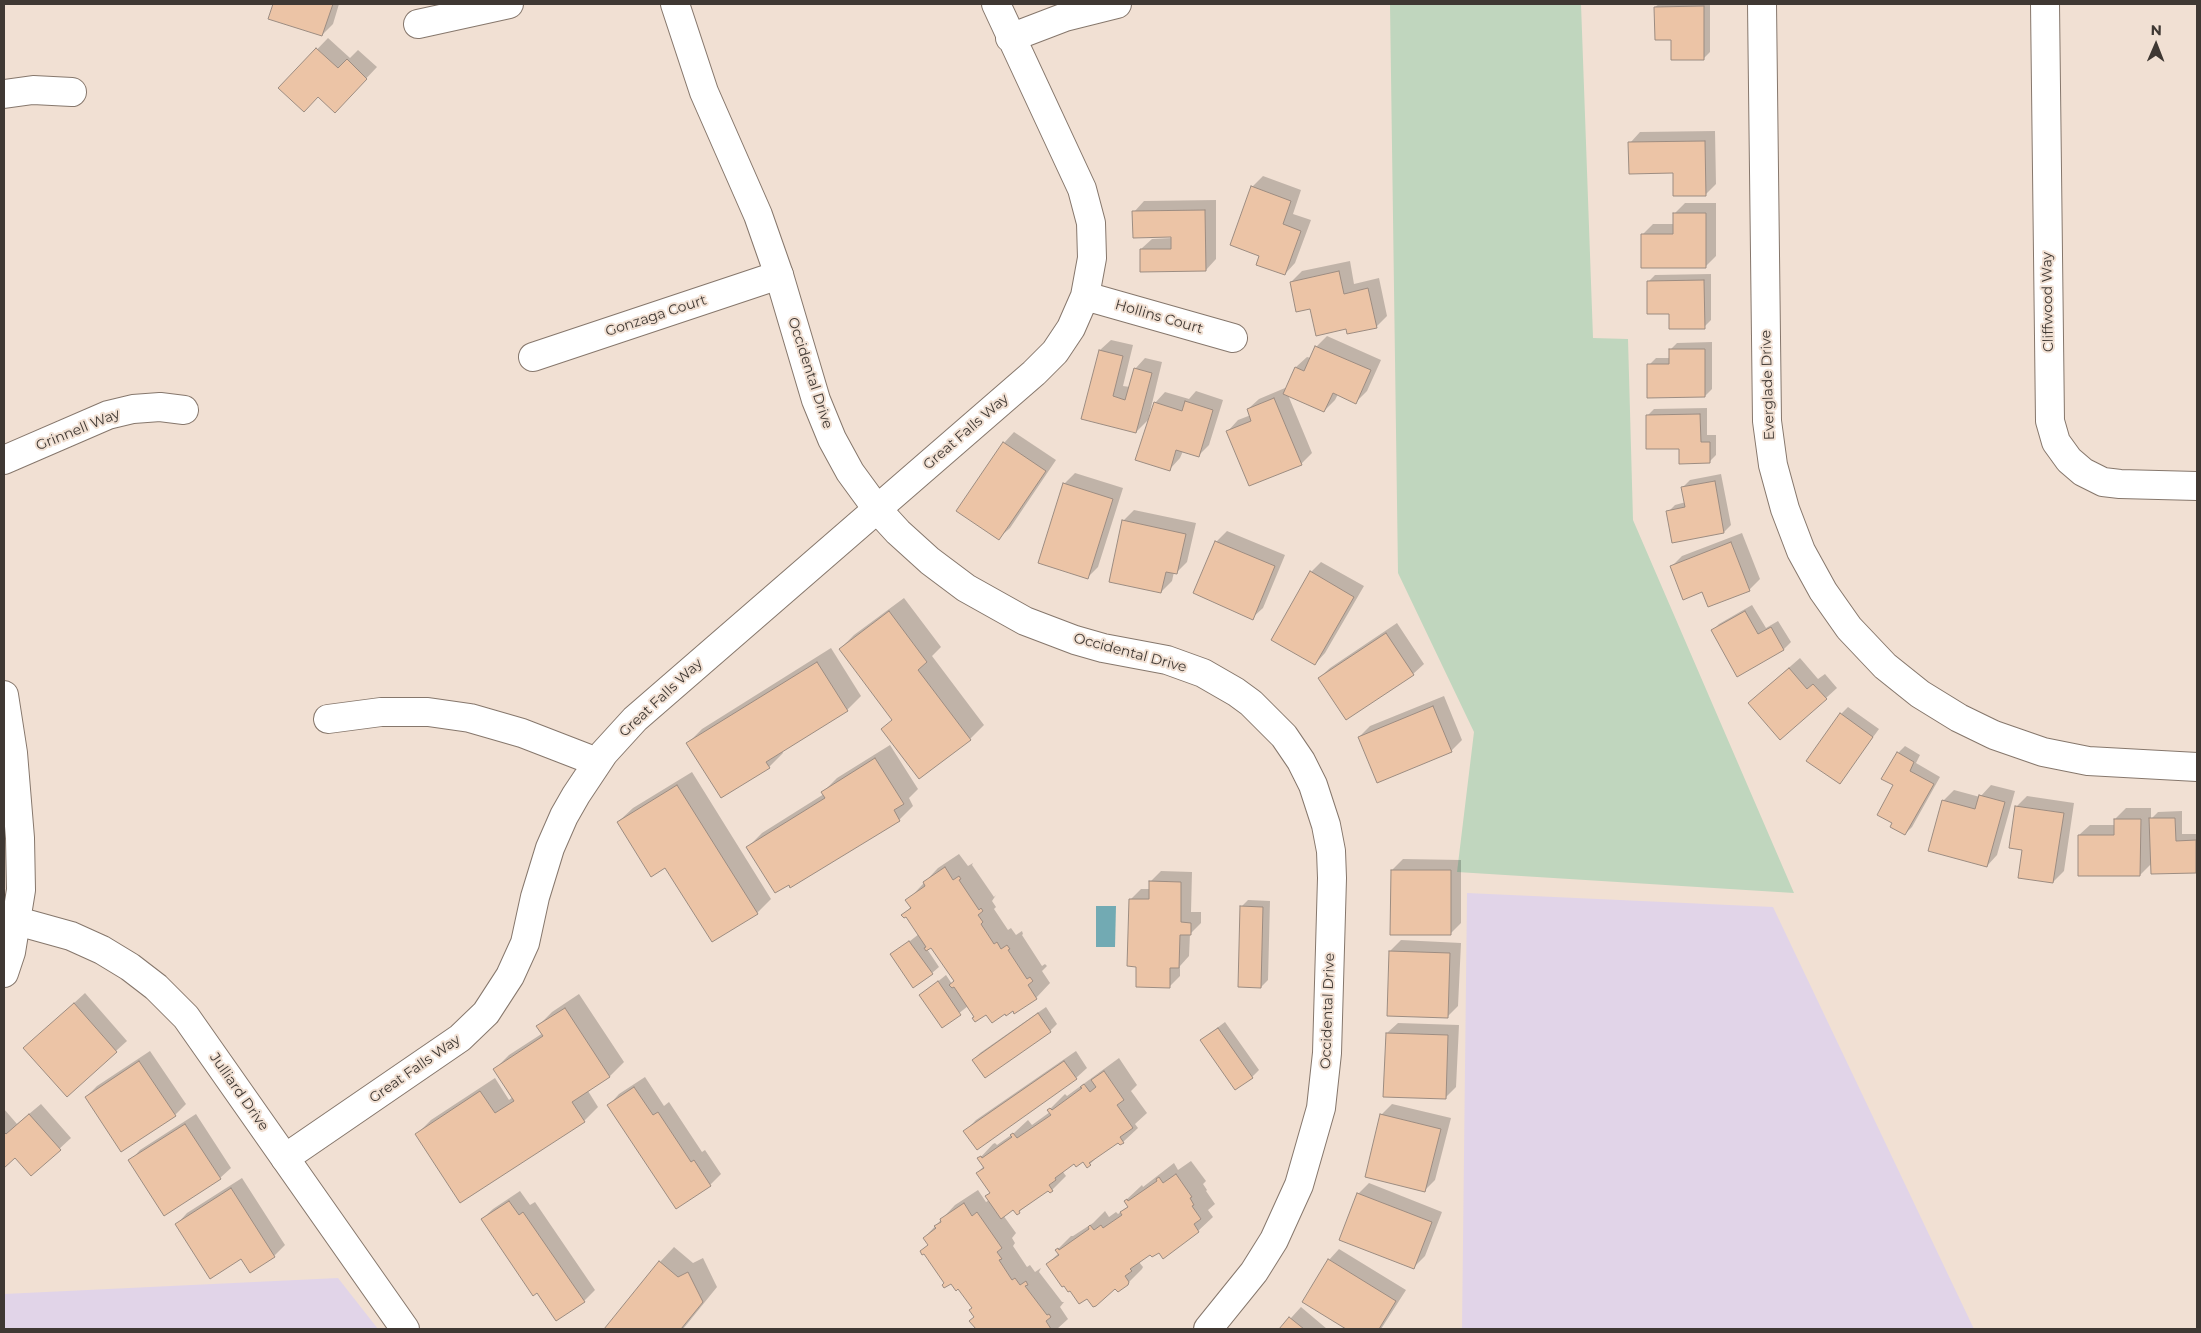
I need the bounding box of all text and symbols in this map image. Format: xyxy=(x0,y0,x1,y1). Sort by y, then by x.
north arrow xyxy=(2131,20,2181,70)
text: N xyxy=(2150,21,2162,39)
street label: Cliffwood Way xyxy=(2039,252,2057,352)
street label: Gonzaga Court xyxy=(603,292,709,340)
street label: Hollins Court xyxy=(1113,296,1205,338)
street label: Occidental Drive xyxy=(784,315,836,431)
street label: Everglade Drive xyxy=(1758,330,1778,440)
street label: Great Falls Way xyxy=(920,390,1012,474)
street label: Grinnell Way xyxy=(34,406,122,454)
street label: Occidental Drive xyxy=(1072,630,1188,676)
street label: Great Falls Way xyxy=(616,655,706,741)
street label: Occidental Drive xyxy=(1318,953,1338,1069)
street label: Great Falls Way xyxy=(366,1031,464,1107)
street label: Julliard Drive xyxy=(206,1050,272,1134)

